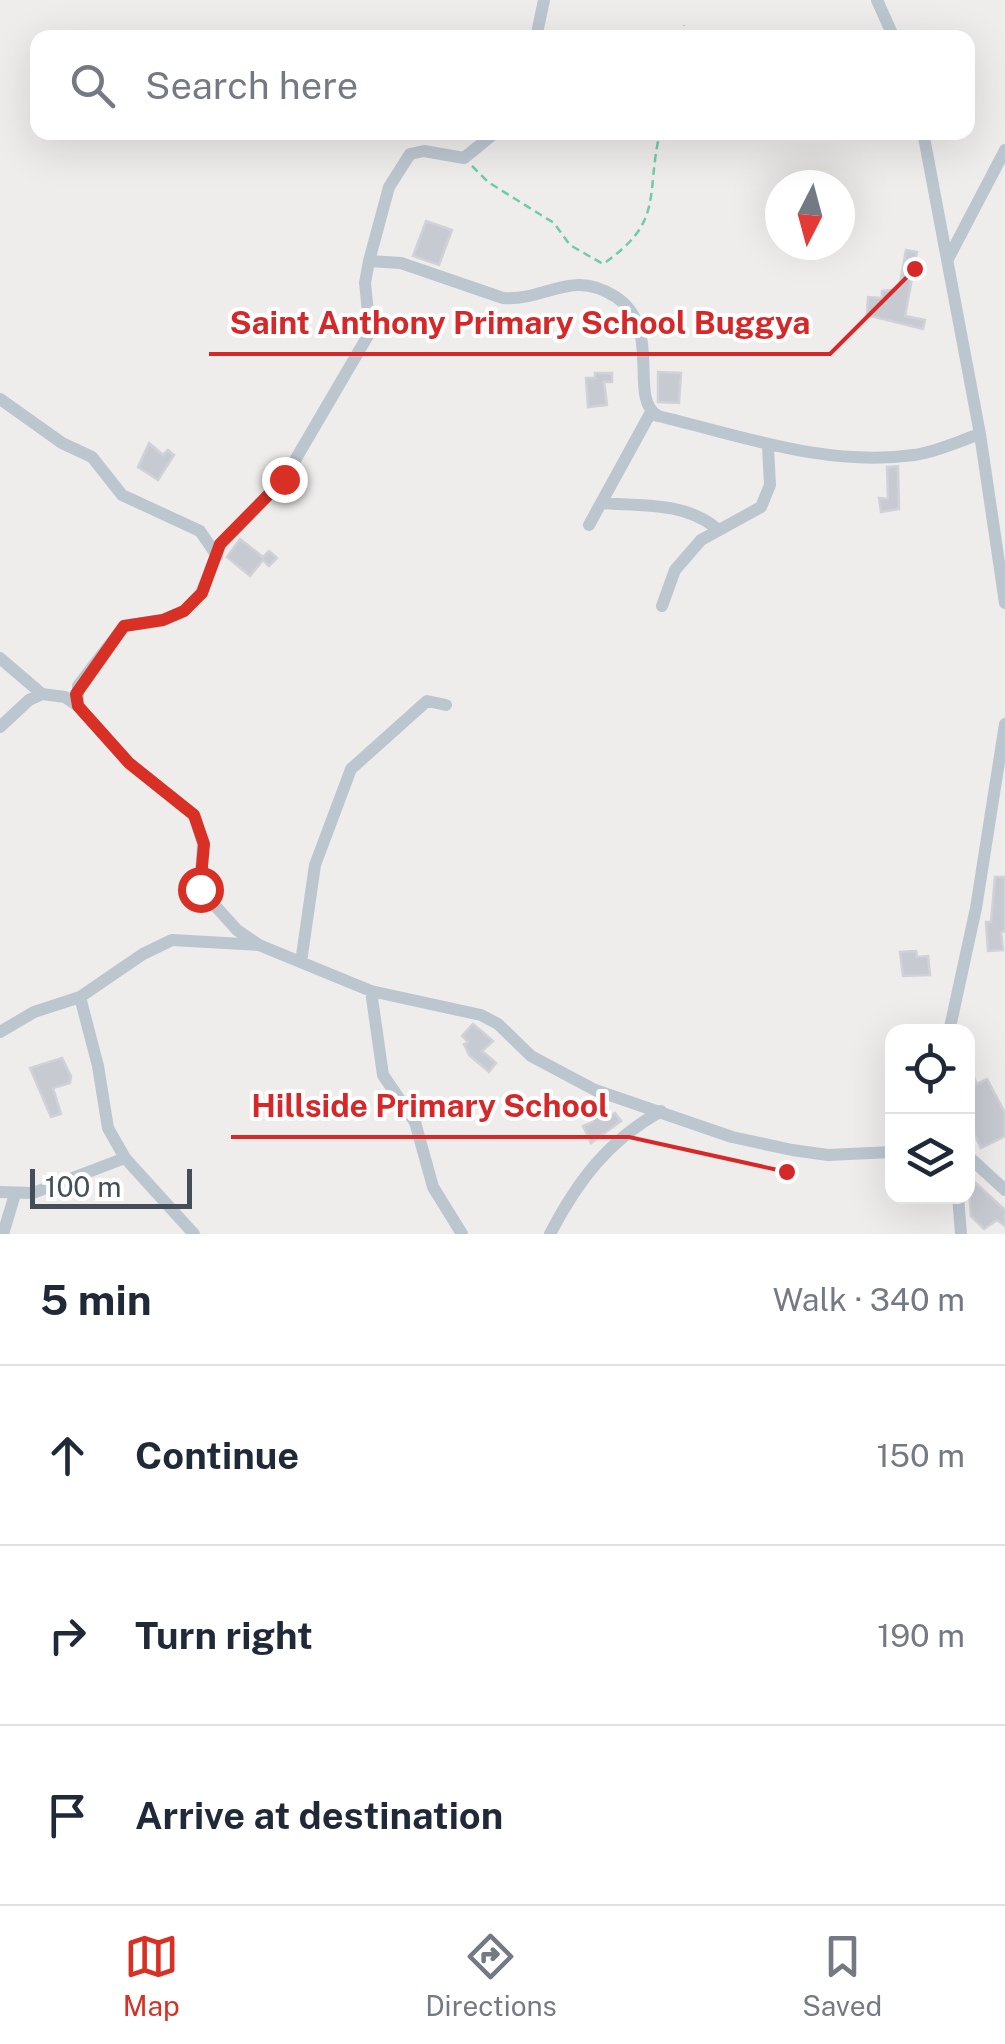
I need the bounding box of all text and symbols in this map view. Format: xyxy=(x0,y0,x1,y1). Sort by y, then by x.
search box xyxy=(30,30,975,140)
icon: search xyxy=(65,58,120,113)
text: Search here xyxy=(145,63,358,108)
north arrow xyxy=(765,170,855,260)
callout: Saint Anthony Primary School Buggya xyxy=(209,292,830,354)
text: Saint Anthony Primary School Buggya xyxy=(230,304,811,341)
route end xyxy=(262,457,308,503)
route start xyxy=(178,867,224,913)
map controls xyxy=(885,1024,975,1204)
button: locate xyxy=(885,1024,975,1114)
callout: Hillside Primary School xyxy=(231,1075,629,1137)
text: Hillside Primary School xyxy=(251,1087,609,1124)
button: layers xyxy=(885,1114,975,1204)
scale bar xyxy=(30,1164,192,1208)
text: 100 m xyxy=(45,1170,122,1203)
text: 5 min xyxy=(40,1275,152,1324)
text: Walk · 340 m xyxy=(773,1281,965,1318)
icon: ahead xyxy=(40,1428,95,1483)
text: Continue xyxy=(135,1433,299,1478)
text: 150 m xyxy=(876,1437,965,1474)
icon: right xyxy=(40,1608,95,1663)
text: Turn right xyxy=(135,1613,313,1658)
text: 190 m xyxy=(877,1617,965,1654)
icon: arrive xyxy=(40,1788,95,1843)
text: Arrive at destination xyxy=(135,1793,503,1838)
tab: Map xyxy=(123,1929,180,2022)
tab: Directions xyxy=(425,1929,557,2022)
tab: Saved xyxy=(802,1929,882,2022)

